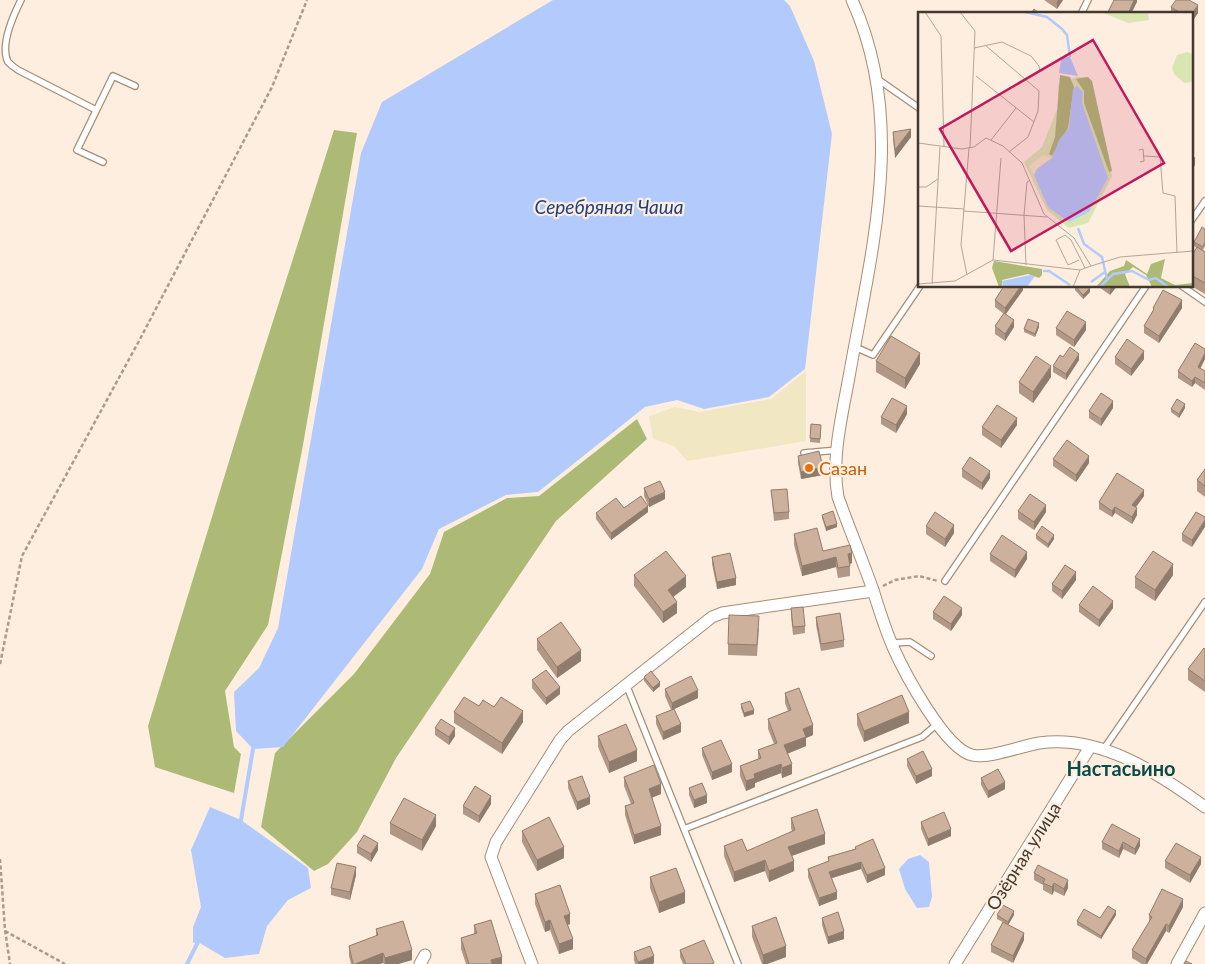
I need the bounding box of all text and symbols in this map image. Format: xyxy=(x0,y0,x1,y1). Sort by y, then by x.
inset map xyxy=(918,12,1192,288)
water label: Серебряная Чаша xyxy=(535,195,683,218)
place label: Сазан xyxy=(819,457,867,479)
marker: Сазан xyxy=(803,462,815,474)
district label: Настасьино xyxy=(1066,756,1176,780)
street label: Озёрная улица xyxy=(981,798,1065,914)

